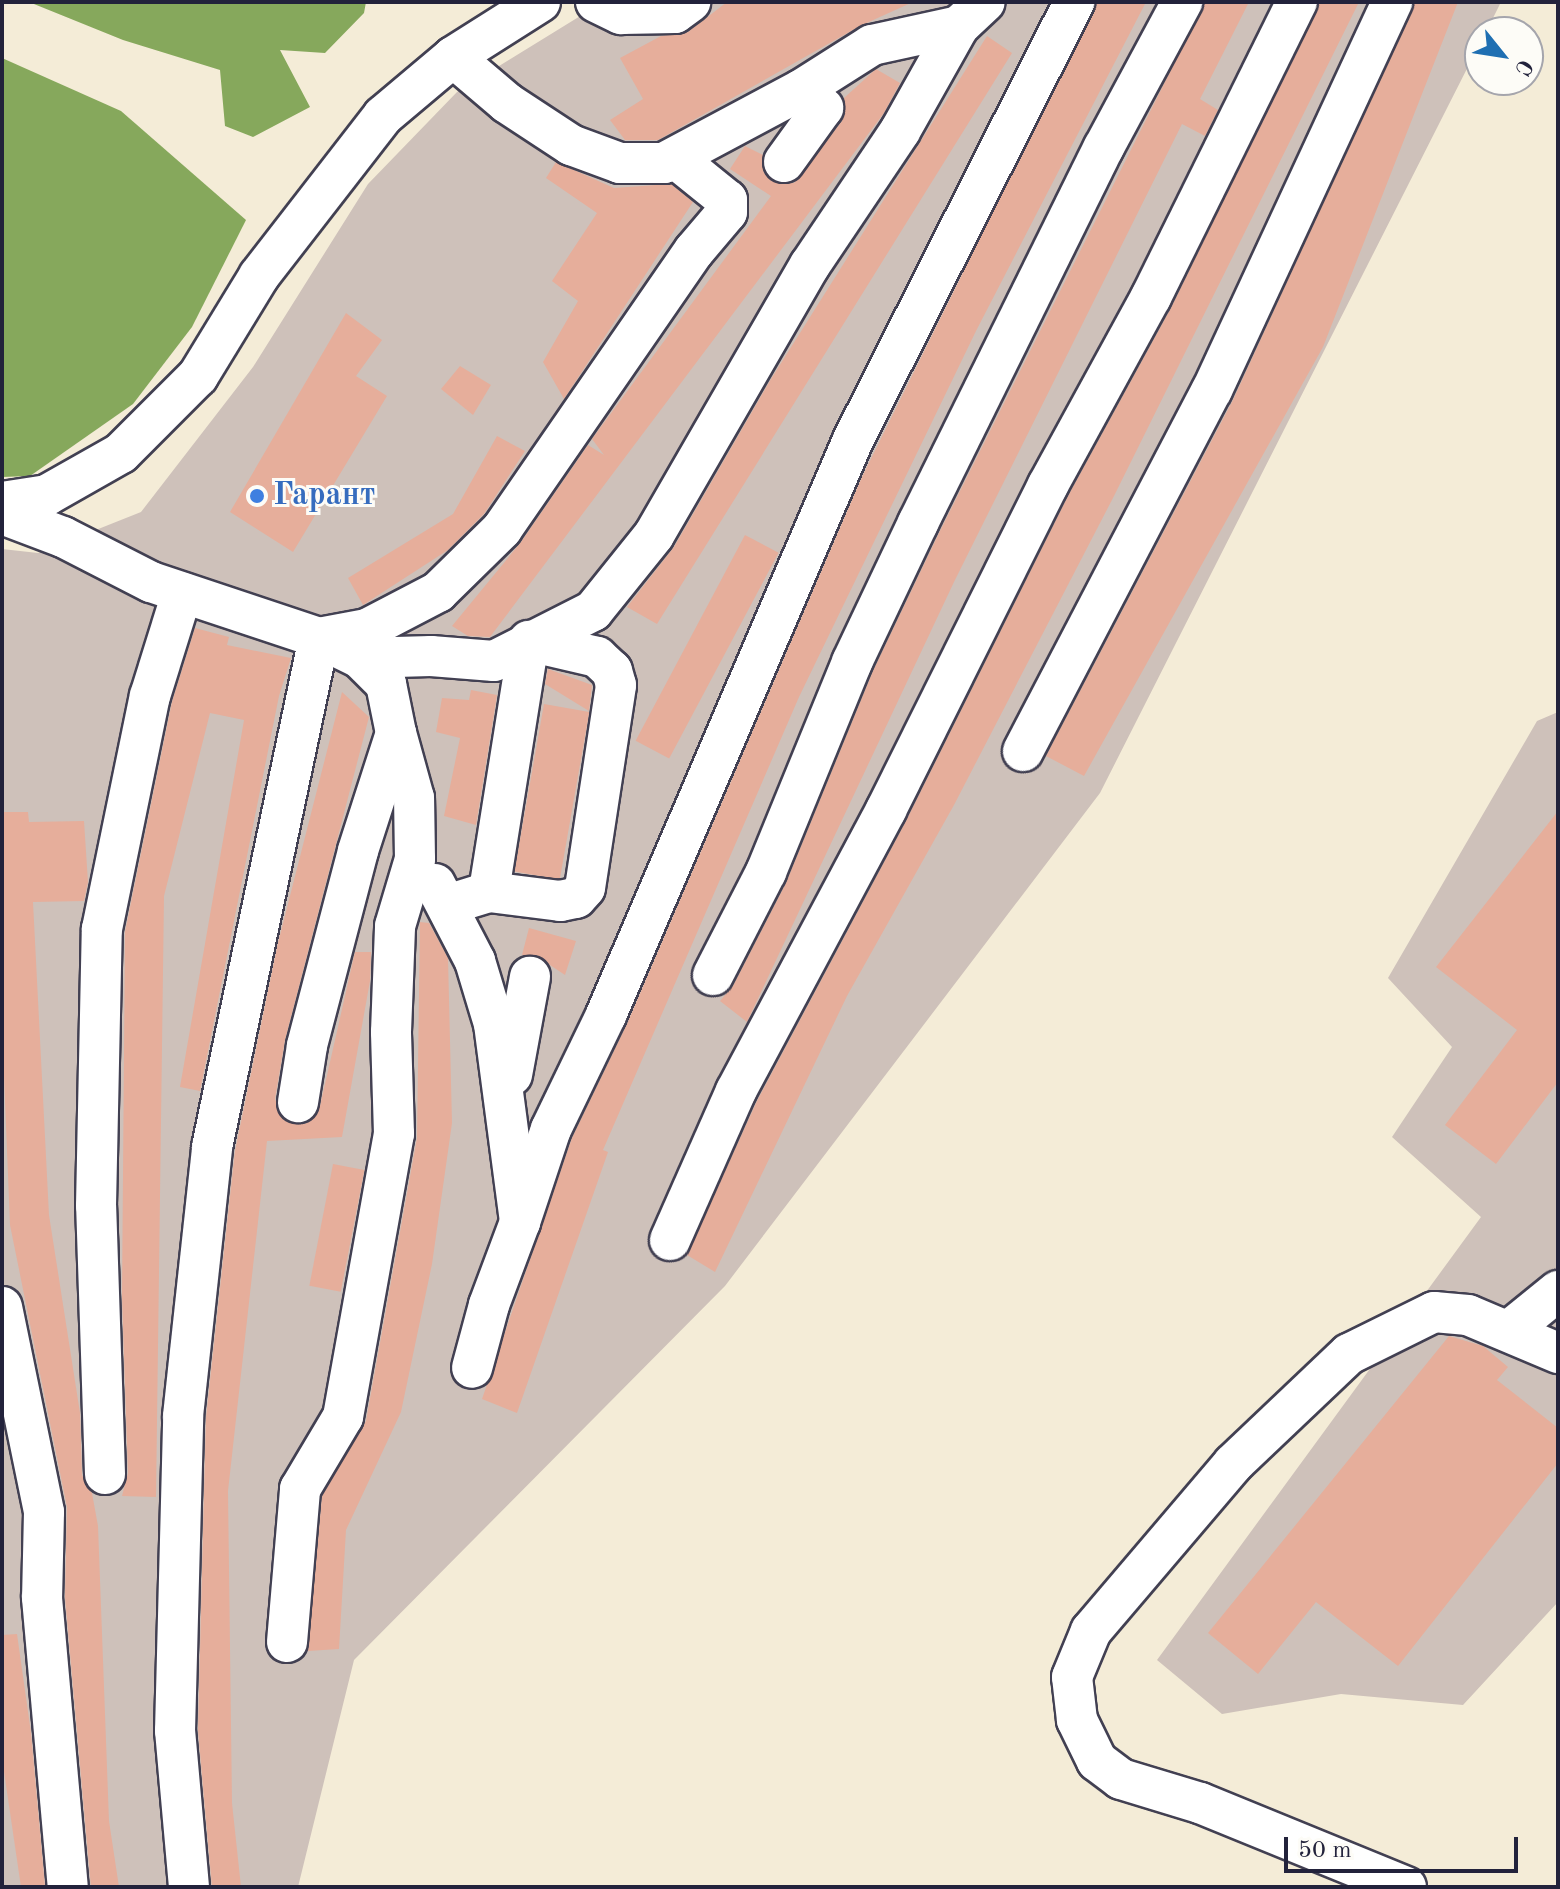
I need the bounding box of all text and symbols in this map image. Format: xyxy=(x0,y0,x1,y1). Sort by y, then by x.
north arrow xyxy=(1464,16,1544,96)
text: С xyxy=(1510,55,1536,79)
place label: Гарант xyxy=(273,477,375,515)
marker: Гарант xyxy=(248,487,266,505)
scale bar xyxy=(1288,1821,1522,1871)
text: 50 m xyxy=(1298,1839,1352,1863)

